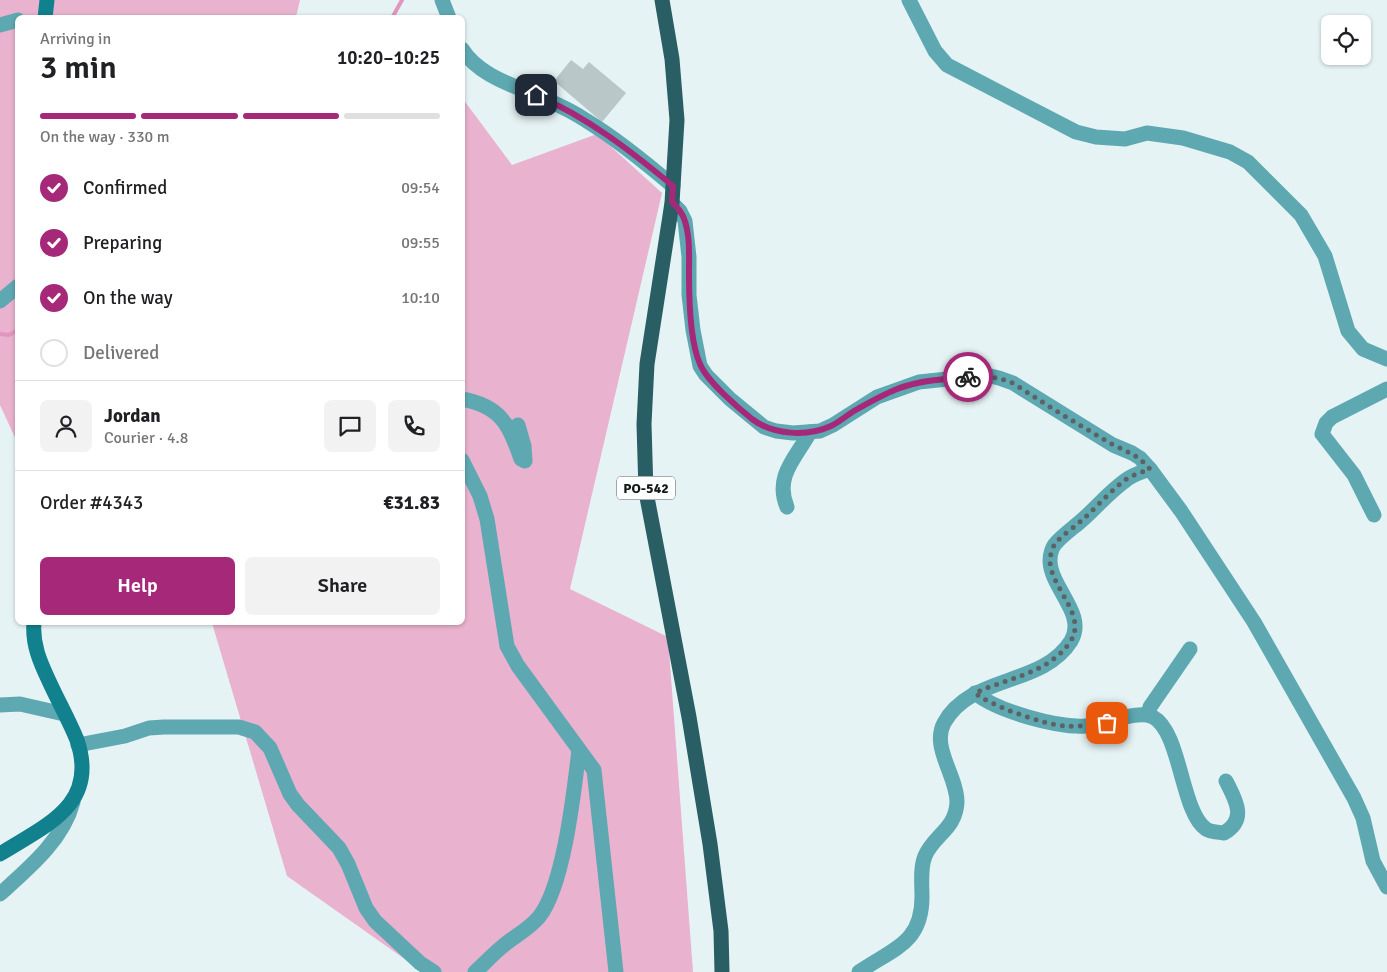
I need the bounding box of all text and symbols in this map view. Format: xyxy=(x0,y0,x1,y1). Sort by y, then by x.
map controls xyxy=(1321,15,1371,65)
button: locate xyxy=(1321,15,1371,65)
text: Arriving in xyxy=(40,29,111,49)
text: 10:20–10:25 xyxy=(337,46,440,70)
text: 3 min xyxy=(40,48,117,87)
pin xyxy=(515,74,557,116)
icon: home xyxy=(522,81,550,109)
text: On the way · 330 m xyxy=(40,127,170,147)
icon: check xyxy=(40,174,68,202)
text: Confirmed xyxy=(83,176,167,200)
text: 09:54 xyxy=(401,178,440,198)
icon: check xyxy=(40,229,68,257)
text: Preparing xyxy=(83,231,162,255)
text: 09:55 xyxy=(401,233,440,253)
icon: check xyxy=(40,284,68,312)
text: On the way xyxy=(83,286,173,310)
text: 10:10 xyxy=(401,288,440,308)
text: Delivered xyxy=(83,341,159,365)
courier xyxy=(943,352,993,402)
icon: bike xyxy=(954,363,982,391)
button: person xyxy=(40,400,92,452)
button: chat xyxy=(324,400,376,452)
button: phone xyxy=(388,400,440,452)
text: Jordan xyxy=(104,404,161,428)
text: Courier · 4.8 xyxy=(104,428,188,448)
road number: PO-542 xyxy=(617,476,675,499)
text: Order #4343 xyxy=(40,491,143,515)
text: €31.83 xyxy=(383,491,440,515)
button: Help xyxy=(40,557,235,615)
button: Share xyxy=(245,557,440,615)
pin xyxy=(1086,702,1128,744)
icon: bag xyxy=(1093,709,1121,737)

